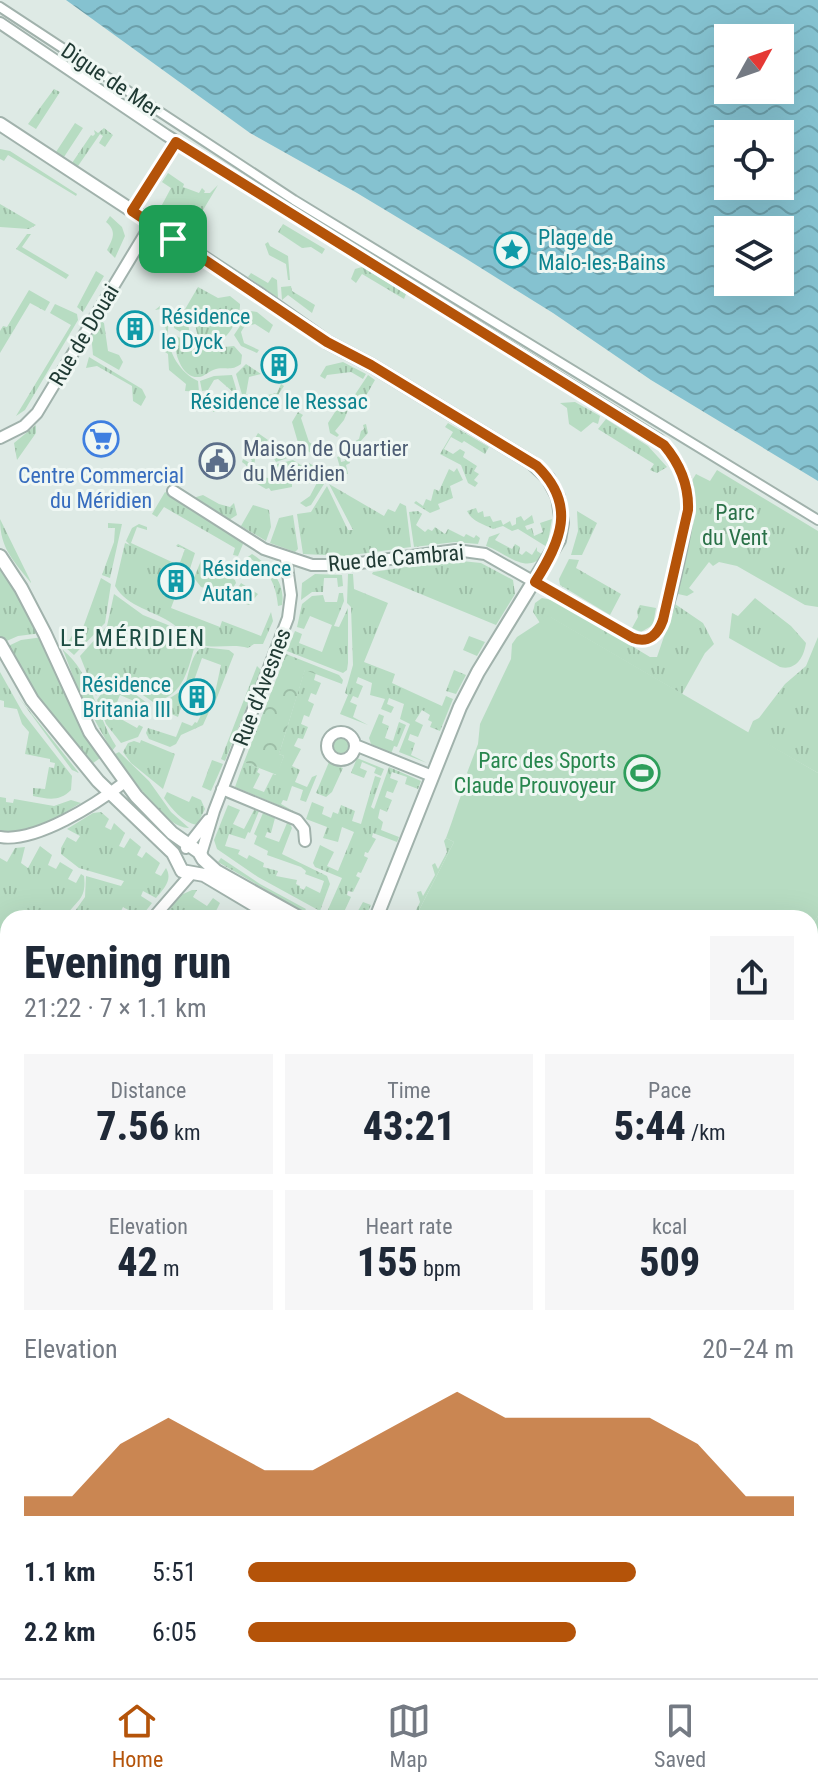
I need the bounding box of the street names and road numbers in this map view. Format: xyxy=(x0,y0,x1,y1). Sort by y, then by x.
street label: Digue de Mer xyxy=(57,38,166,123)
street label: Rue de Douai xyxy=(44,280,124,390)
street label: Rue de Cambrai xyxy=(327,540,465,576)
street label: Rue d'Avesnes xyxy=(228,625,296,749)

